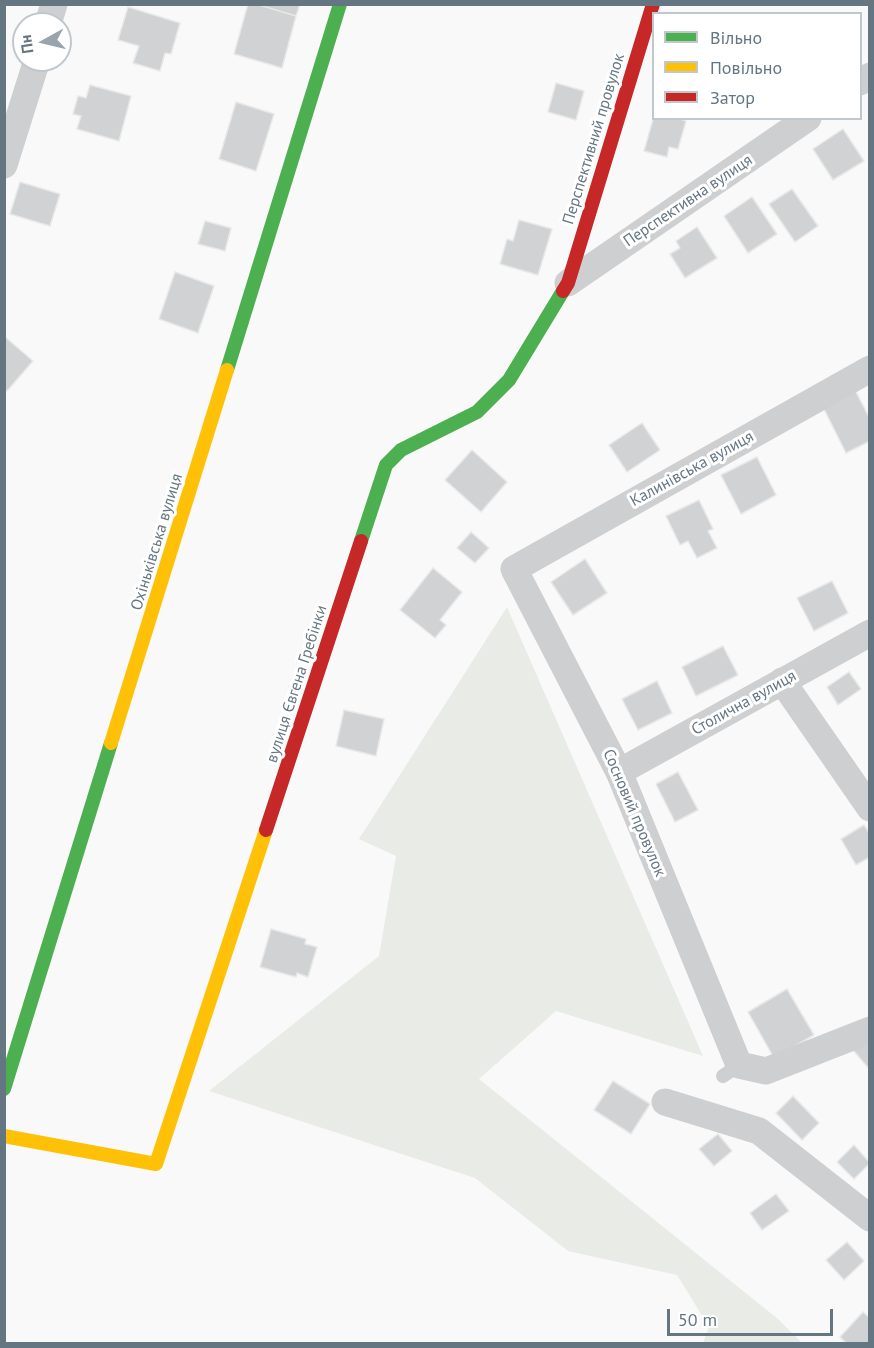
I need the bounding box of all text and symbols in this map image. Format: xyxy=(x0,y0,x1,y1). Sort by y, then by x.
north arrow xyxy=(12,12,72,72)
legend xyxy=(652,12,862,120)
text: Вільно xyxy=(710,26,762,49)
text: Пн xyxy=(15,34,37,55)
street label: Перспективний провулок xyxy=(559,51,629,227)
text: Повільно xyxy=(710,56,782,79)
text: Затор xyxy=(710,86,755,109)
street label: Перспективна вулиця xyxy=(620,151,756,251)
street label: Калинівська вулиця xyxy=(627,427,757,511)
street label: Охіньківська вулиця xyxy=(127,471,187,613)
street label: вулиця Євгена Гребінки xyxy=(262,603,332,765)
street label: Столична вулиця xyxy=(688,666,800,740)
street label: Сосновий провулок xyxy=(598,746,670,880)
scale bar xyxy=(670,1297,836,1335)
text: 50 m xyxy=(678,1308,717,1331)

